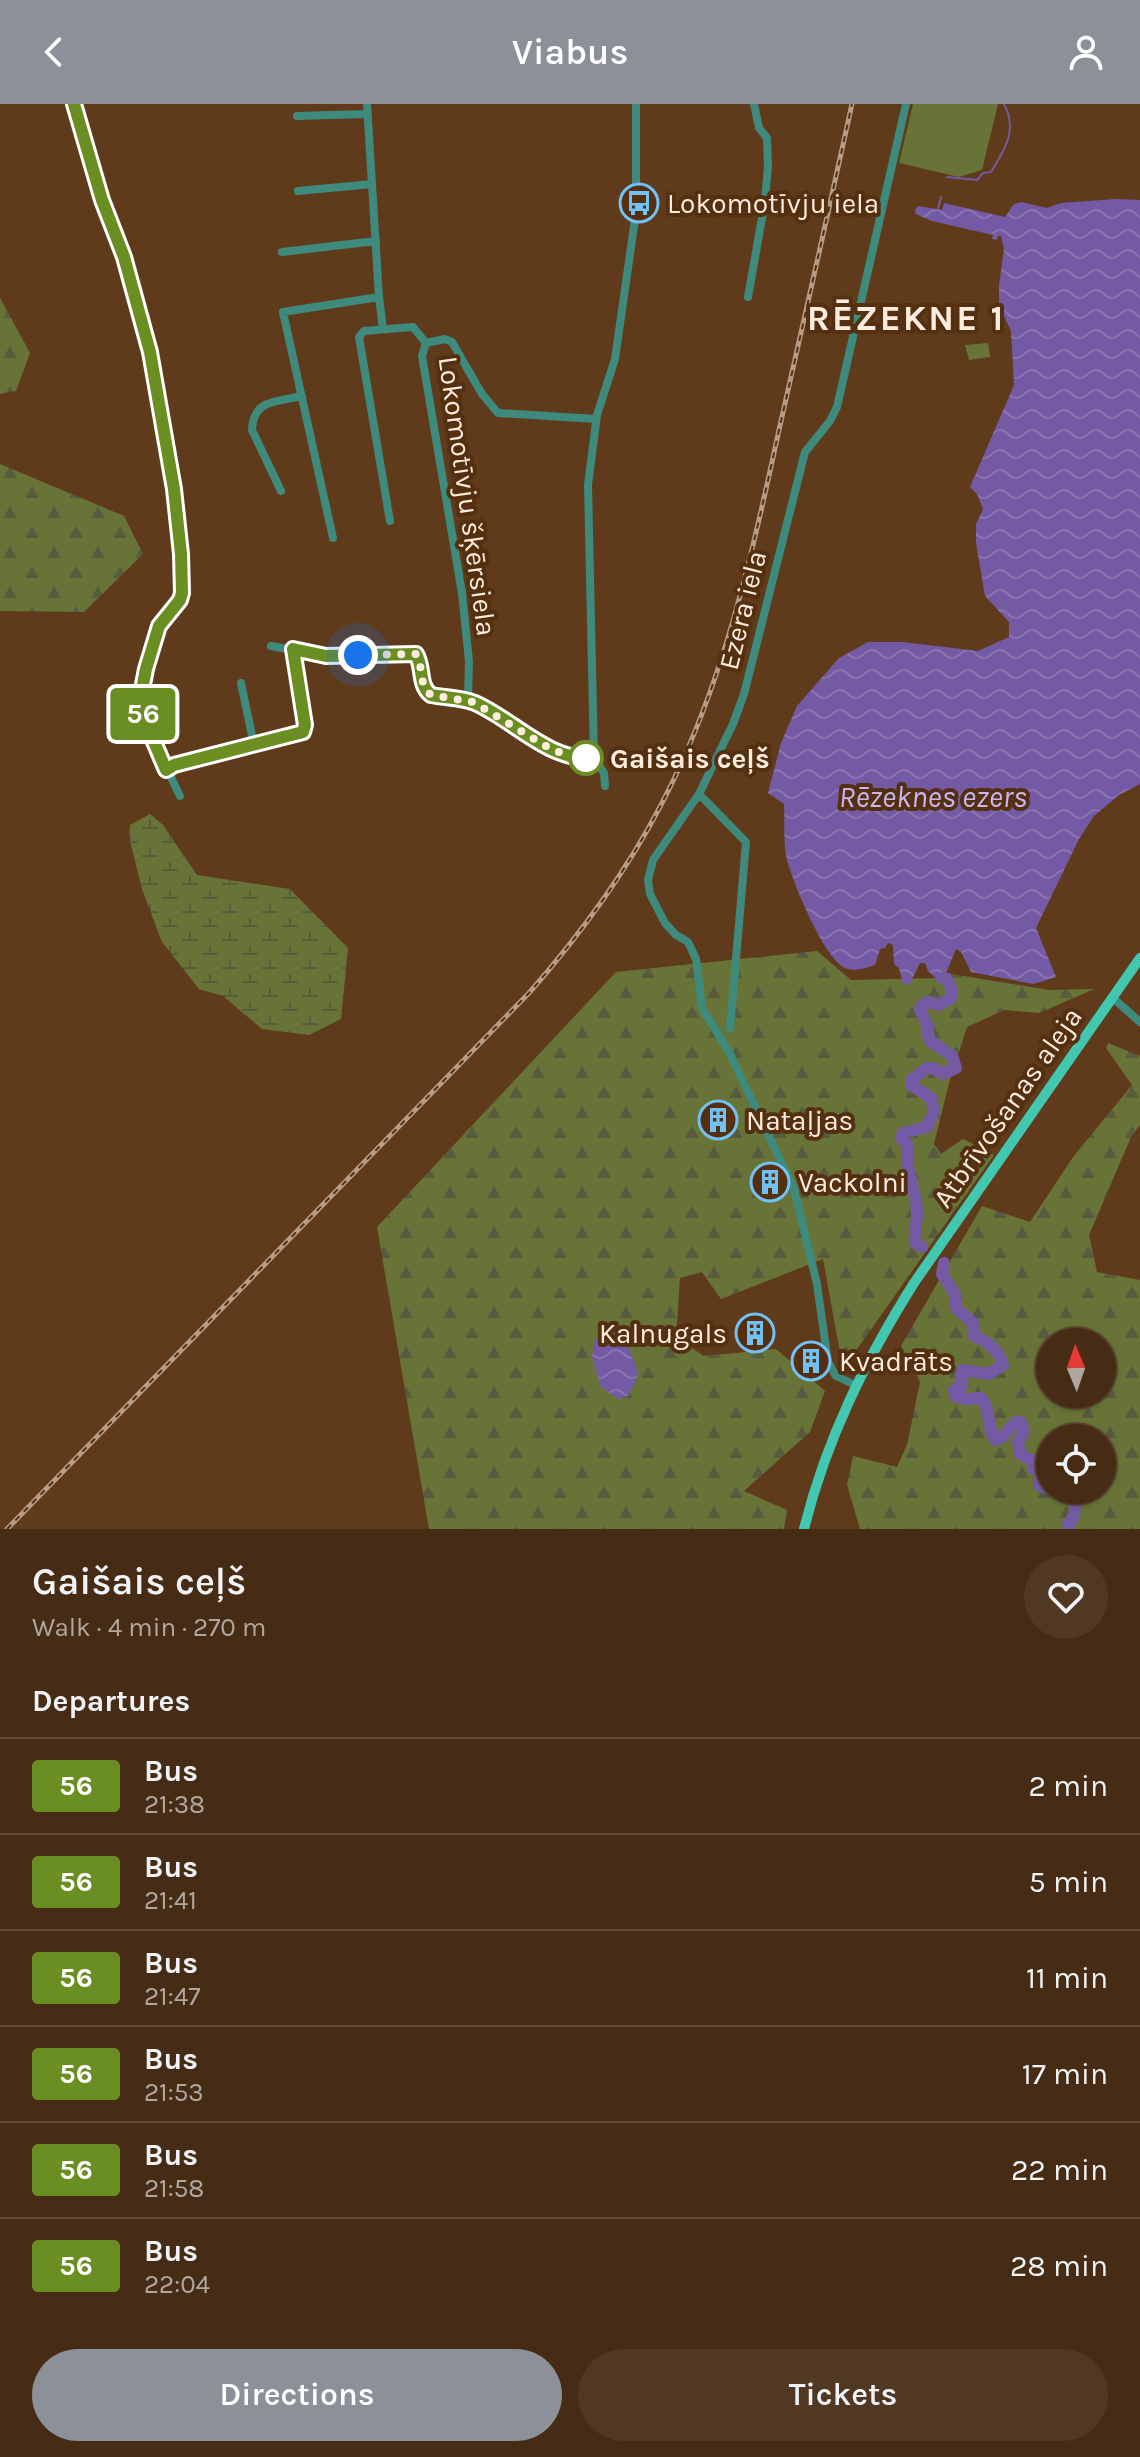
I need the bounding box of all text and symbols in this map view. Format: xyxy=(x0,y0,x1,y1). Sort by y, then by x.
icon: back xyxy=(32,30,76,74)
icon: person xyxy=(1064,30,1108,74)
text: Viabus xyxy=(512,31,628,73)
bus stop icon: Lokomotīvju iela xyxy=(618,182,660,224)
place label: Lokomotīvju iela xyxy=(667,187,879,220)
district label: RĒZEKNE 1 xyxy=(807,297,1005,339)
street label: Lokomotīvju šķērsiela xyxy=(432,354,503,638)
street label: Ezera iela xyxy=(712,547,773,673)
your location xyxy=(338,635,378,675)
line badge: 56 xyxy=(107,688,179,740)
text: 56 xyxy=(126,697,160,730)
marker: Gaišais ceļš xyxy=(569,741,603,775)
place label: Gaišais ceļš xyxy=(610,742,770,775)
water label: Rēzeknes ezers xyxy=(839,779,1027,815)
street label: Atbrīvošanas aleja xyxy=(926,1001,1089,1214)
building icon: Nataļjas xyxy=(697,1099,739,1141)
place label: Nataļjas xyxy=(746,1104,853,1137)
building icon: Vackolni xyxy=(749,1161,791,1203)
place label: Vackolni xyxy=(798,1166,907,1199)
building icon: Kalnugals xyxy=(734,1312,776,1354)
place label: Kalnugals xyxy=(599,1317,727,1350)
north arrow xyxy=(1036,1328,1116,1408)
map controls xyxy=(1036,1328,1116,1504)
building icon: Kvadrāts xyxy=(790,1340,832,1382)
place label: Kvadrāts xyxy=(839,1345,953,1378)
button: locate xyxy=(1036,1424,1116,1504)
button: heart xyxy=(1024,1555,1108,1639)
text: Gaišais ceļš xyxy=(32,1559,246,1604)
text: Walk · 4 min · 270 m xyxy=(32,1612,266,1643)
text: Departures xyxy=(32,1683,190,1719)
text: Bus xyxy=(144,1753,198,1789)
text: 2 min xyxy=(1028,1768,1108,1804)
text: 56 xyxy=(59,1769,93,1802)
text: 21:38 xyxy=(144,1789,205,1820)
text: Bus xyxy=(144,1849,198,1885)
text: 5 min xyxy=(1029,1864,1108,1900)
text: 56 xyxy=(59,1865,93,1898)
text: 21:41 xyxy=(144,1885,197,1916)
text: Bus xyxy=(144,1945,198,1981)
text: 11 min xyxy=(1026,1960,1108,1996)
text: 56 xyxy=(59,1961,93,1994)
text: 21:47 xyxy=(144,1981,200,2012)
text: Bus xyxy=(144,2041,198,2077)
text: 17 min xyxy=(1022,2056,1108,2092)
text: 56 xyxy=(59,2057,93,2090)
text: 21:53 xyxy=(144,2077,204,2108)
text: Bus xyxy=(144,2137,198,2173)
text: 22 min xyxy=(1011,2152,1108,2188)
text: 56 xyxy=(59,2153,93,2186)
text: 21:58 xyxy=(144,2173,204,2204)
text: Bus xyxy=(144,2233,198,2269)
text: 28 min xyxy=(1010,2248,1108,2284)
text: 56 xyxy=(59,2249,93,2282)
text: 22:04 xyxy=(144,2269,210,2300)
button: Directions xyxy=(32,2349,562,2441)
button: Tickets xyxy=(578,2349,1108,2441)

